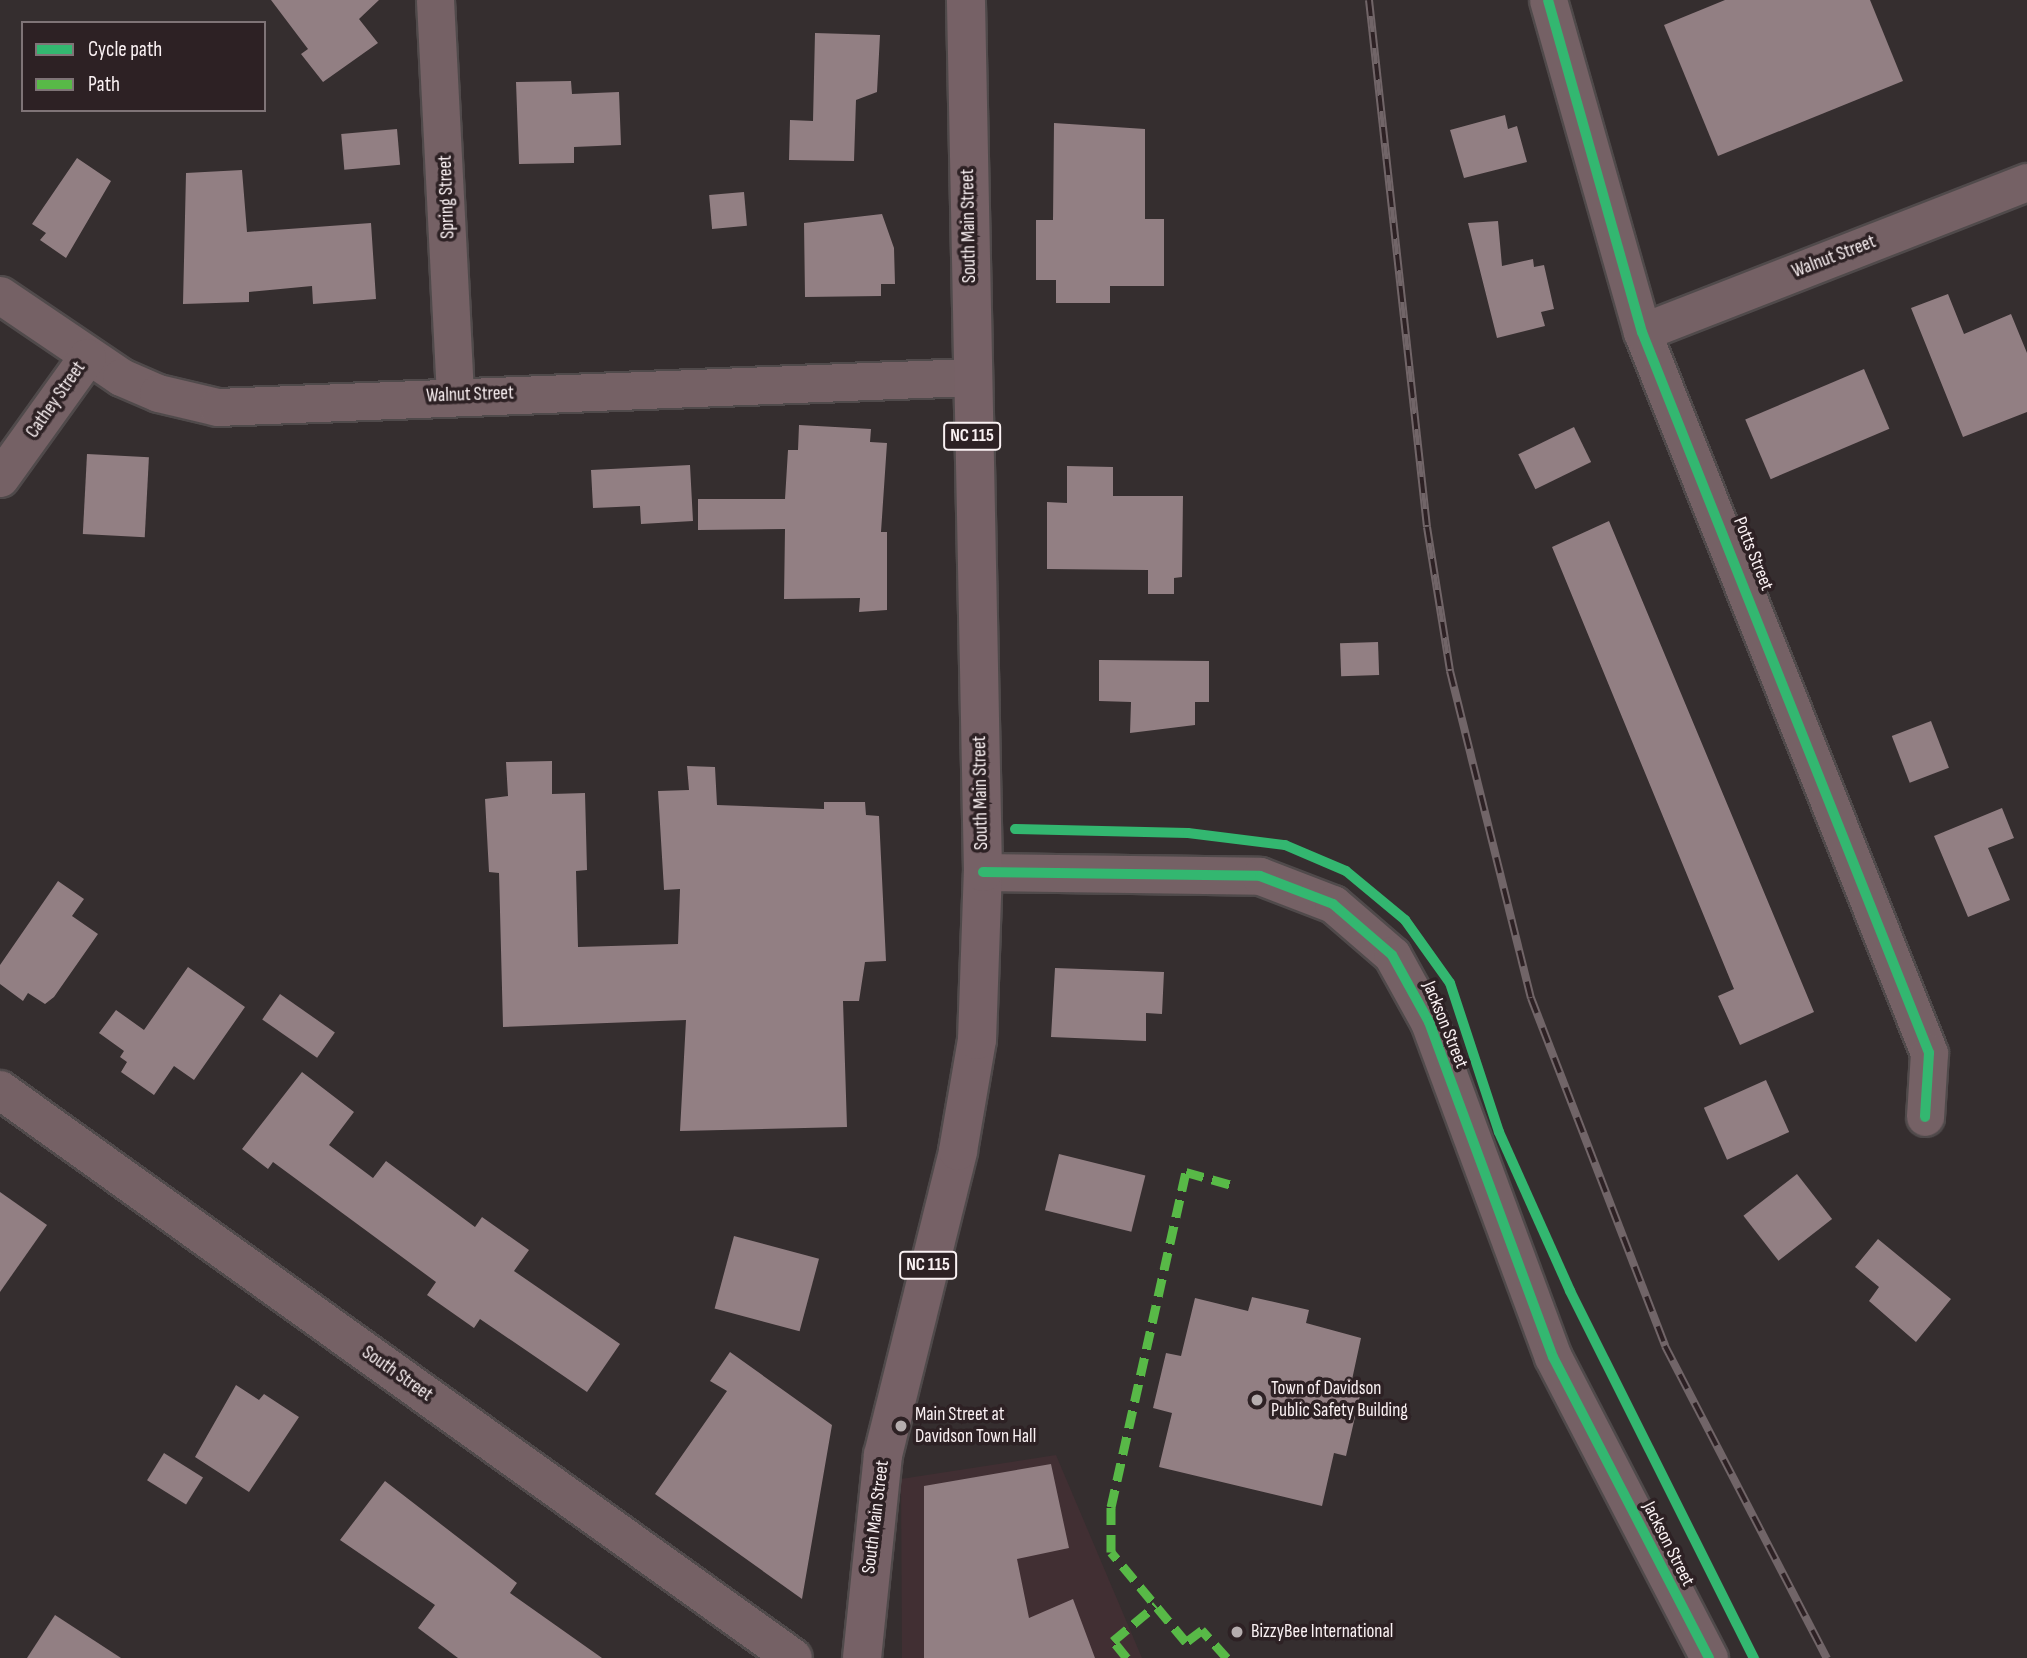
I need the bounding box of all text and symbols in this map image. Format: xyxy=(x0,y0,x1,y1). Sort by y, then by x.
legend xyxy=(21,21,266,112)
text: Cycle path xyxy=(88,37,162,62)
text: Path xyxy=(88,72,120,97)
street label: Spring Street xyxy=(434,155,460,239)
street label: South Main Street xyxy=(957,169,981,283)
street label: Walnut Street xyxy=(1789,231,1879,283)
street label: Cathey Street xyxy=(21,357,91,443)
street label: Walnut Street xyxy=(426,382,514,408)
road number: NC 115 xyxy=(942,422,1002,450)
street label: Potts Street xyxy=(1728,514,1778,594)
street label: South Main Street xyxy=(969,736,993,850)
street label: Jackson Street xyxy=(1417,978,1473,1072)
road number: NC 115 xyxy=(898,1250,958,1280)
street label: South Street xyxy=(357,1341,437,1407)
place label: Town of Davidson Public Safety Building xyxy=(1271,1378,1408,1422)
marker: Town of Davidson Public Safety Building xyxy=(1249,1392,1265,1408)
place label: Main Street at Davidson Town Hall xyxy=(915,1404,1036,1448)
marker: Main Street at Davidson Town Hall xyxy=(893,1418,909,1434)
street label: South Main Street xyxy=(858,1459,894,1575)
street label: Jackson Street xyxy=(1637,1498,1699,1590)
place label: BizzyBee International xyxy=(1251,1621,1393,1643)
marker: BizzyBee International xyxy=(1229,1624,1245,1640)

